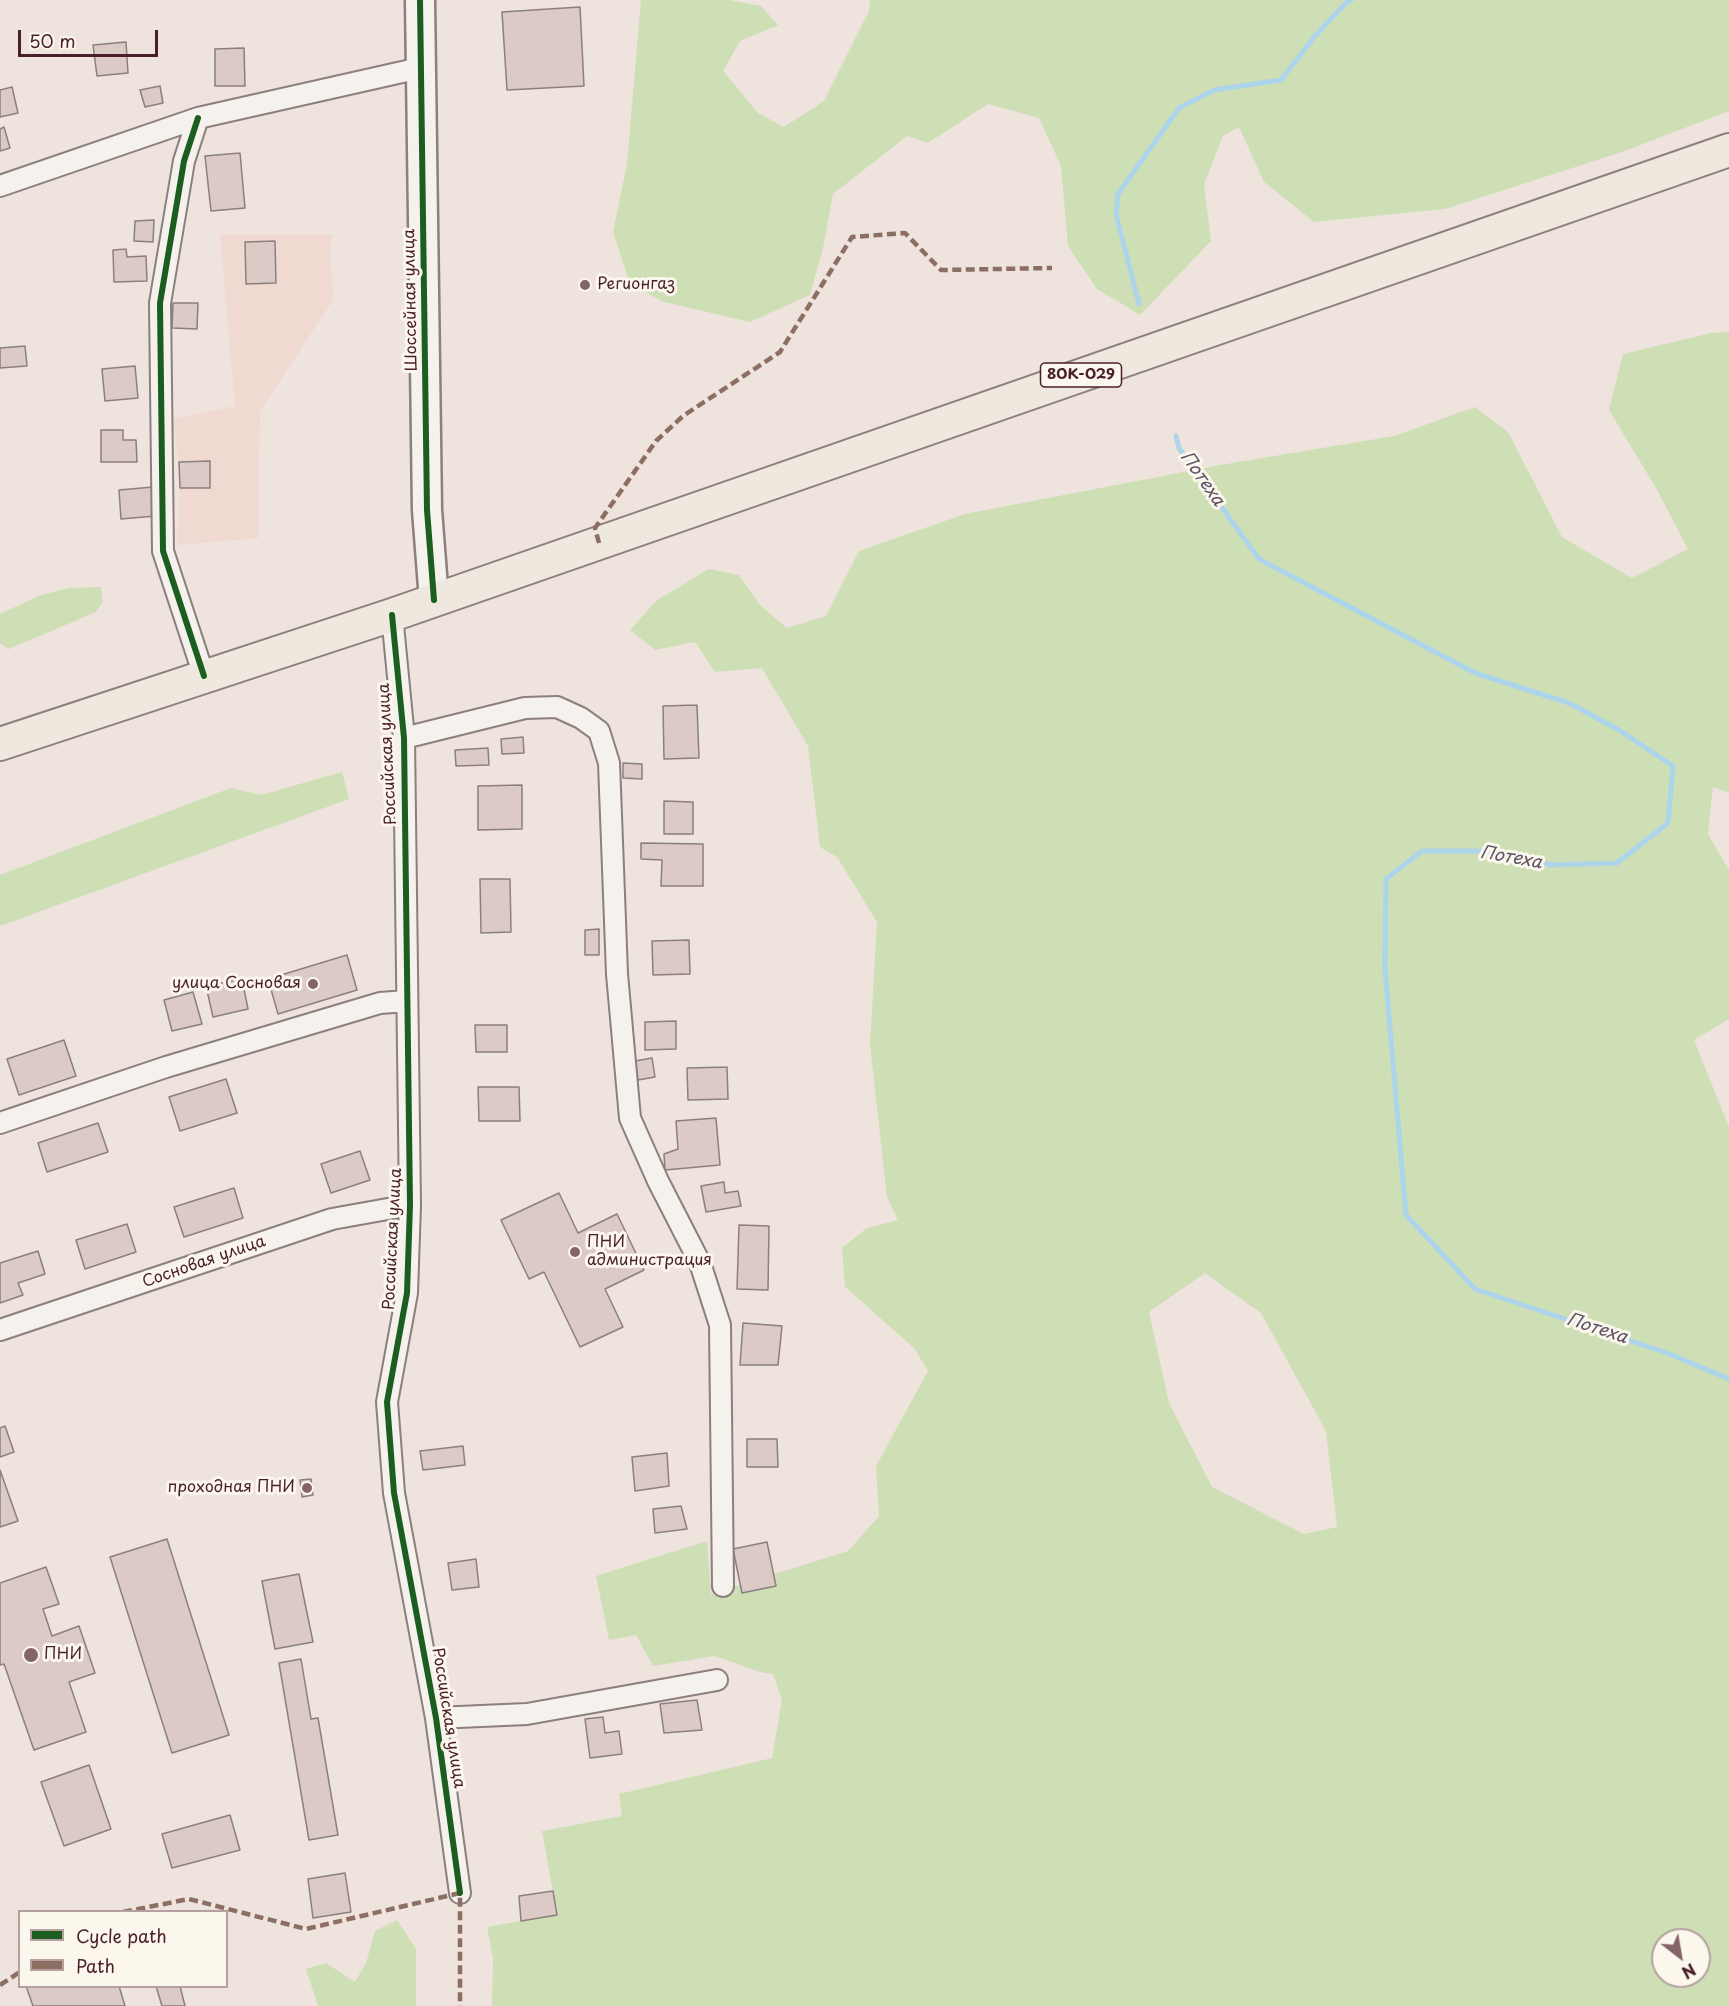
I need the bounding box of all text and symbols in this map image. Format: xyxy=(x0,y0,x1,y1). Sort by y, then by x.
scale bar xyxy=(21,18,160,56)
text: 50 m xyxy=(29,27,76,54)
street label: Шоссейная улица xyxy=(400,228,422,372)
place label: Регионгаз xyxy=(597,275,675,295)
marker: Регионгаз xyxy=(578,278,592,292)
road number: 80К-029 xyxy=(1040,363,1122,387)
water label: Потеха xyxy=(1175,447,1229,511)
street label: Российская улица xyxy=(375,683,401,825)
water label: Потеха xyxy=(1478,842,1544,874)
place label: улица Сосновая xyxy=(172,974,301,994)
marker: улица Сосновая xyxy=(306,977,320,991)
street label: Российская улица xyxy=(380,1168,406,1310)
street label: Сосновая улица xyxy=(140,1232,268,1292)
place label: ПНИ администрация xyxy=(587,1233,712,1271)
marker: ПНИ администрация xyxy=(568,1245,582,1259)
water label: Потеха xyxy=(1564,1309,1630,1349)
place label: проходная ПНИ xyxy=(167,1478,295,1498)
marker: проходная ПНИ xyxy=(300,1481,314,1495)
place label: ПНИ xyxy=(44,1645,82,1665)
marker: ПНИ xyxy=(22,1646,40,1664)
street label: Российская улица xyxy=(427,1646,469,1790)
legend xyxy=(18,1910,228,1988)
text: Cycle path xyxy=(76,1922,167,1949)
north arrow xyxy=(1651,1928,1711,1988)
text: Path xyxy=(76,1952,115,1979)
text: N xyxy=(1678,1958,1701,1985)

